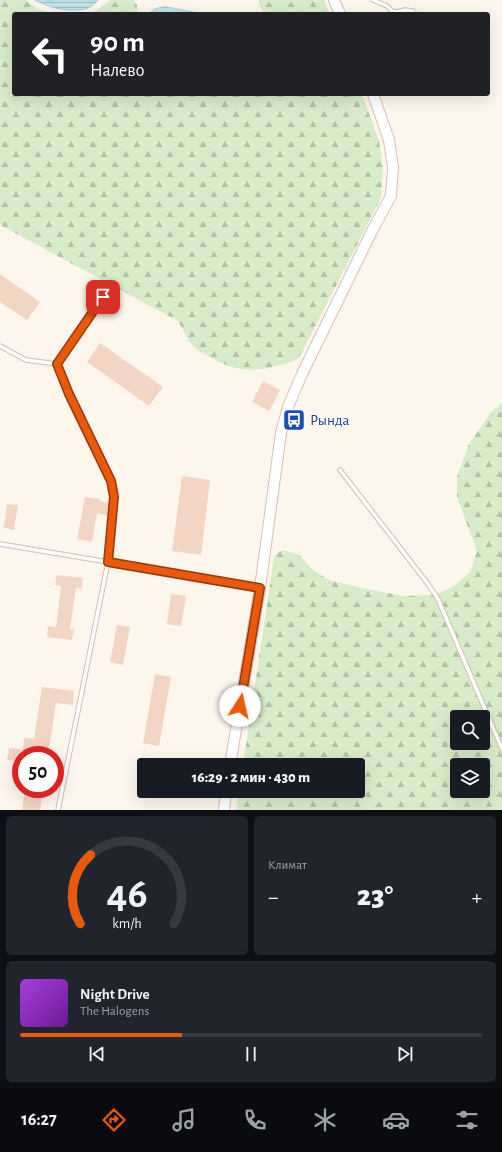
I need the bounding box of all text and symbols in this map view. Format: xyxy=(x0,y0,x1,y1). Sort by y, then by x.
icon: left xyxy=(24,28,76,80)
text: 90 m xyxy=(90,29,145,57)
text: Налево xyxy=(90,62,144,80)
pin xyxy=(86,280,120,314)
icon: arrive xyxy=(92,286,114,308)
bus stop icon: Рында xyxy=(281,407,307,433)
place label: Рында xyxy=(310,413,350,428)
position arrow xyxy=(219,685,261,727)
map controls xyxy=(450,710,490,798)
button: search xyxy=(450,710,490,750)
speed limit sign: 50 xyxy=(12,746,64,798)
button: layers xyxy=(450,758,490,798)
text: 16:29 · 2 мин · 430 m xyxy=(192,770,310,785)
text: Климат xyxy=(268,859,307,872)
text: 46 xyxy=(106,873,148,914)
text: 23° xyxy=(357,881,393,911)
text: − xyxy=(268,886,279,908)
text: + xyxy=(471,886,482,908)
text: km/h xyxy=(112,916,142,930)
text: Night Drive xyxy=(80,987,150,1002)
text: The Halogens xyxy=(80,1005,149,1018)
icon: previous xyxy=(86,1043,108,1065)
icon: pause xyxy=(240,1043,262,1065)
icon: next xyxy=(394,1043,416,1065)
icon: directions xyxy=(100,1106,128,1134)
icon: music xyxy=(170,1106,198,1134)
icon: phone xyxy=(241,1106,269,1134)
icon: climate xyxy=(311,1106,339,1134)
icon: car xyxy=(382,1106,410,1134)
icon: filters xyxy=(453,1106,481,1134)
text: 16:27 xyxy=(21,1111,57,1129)

